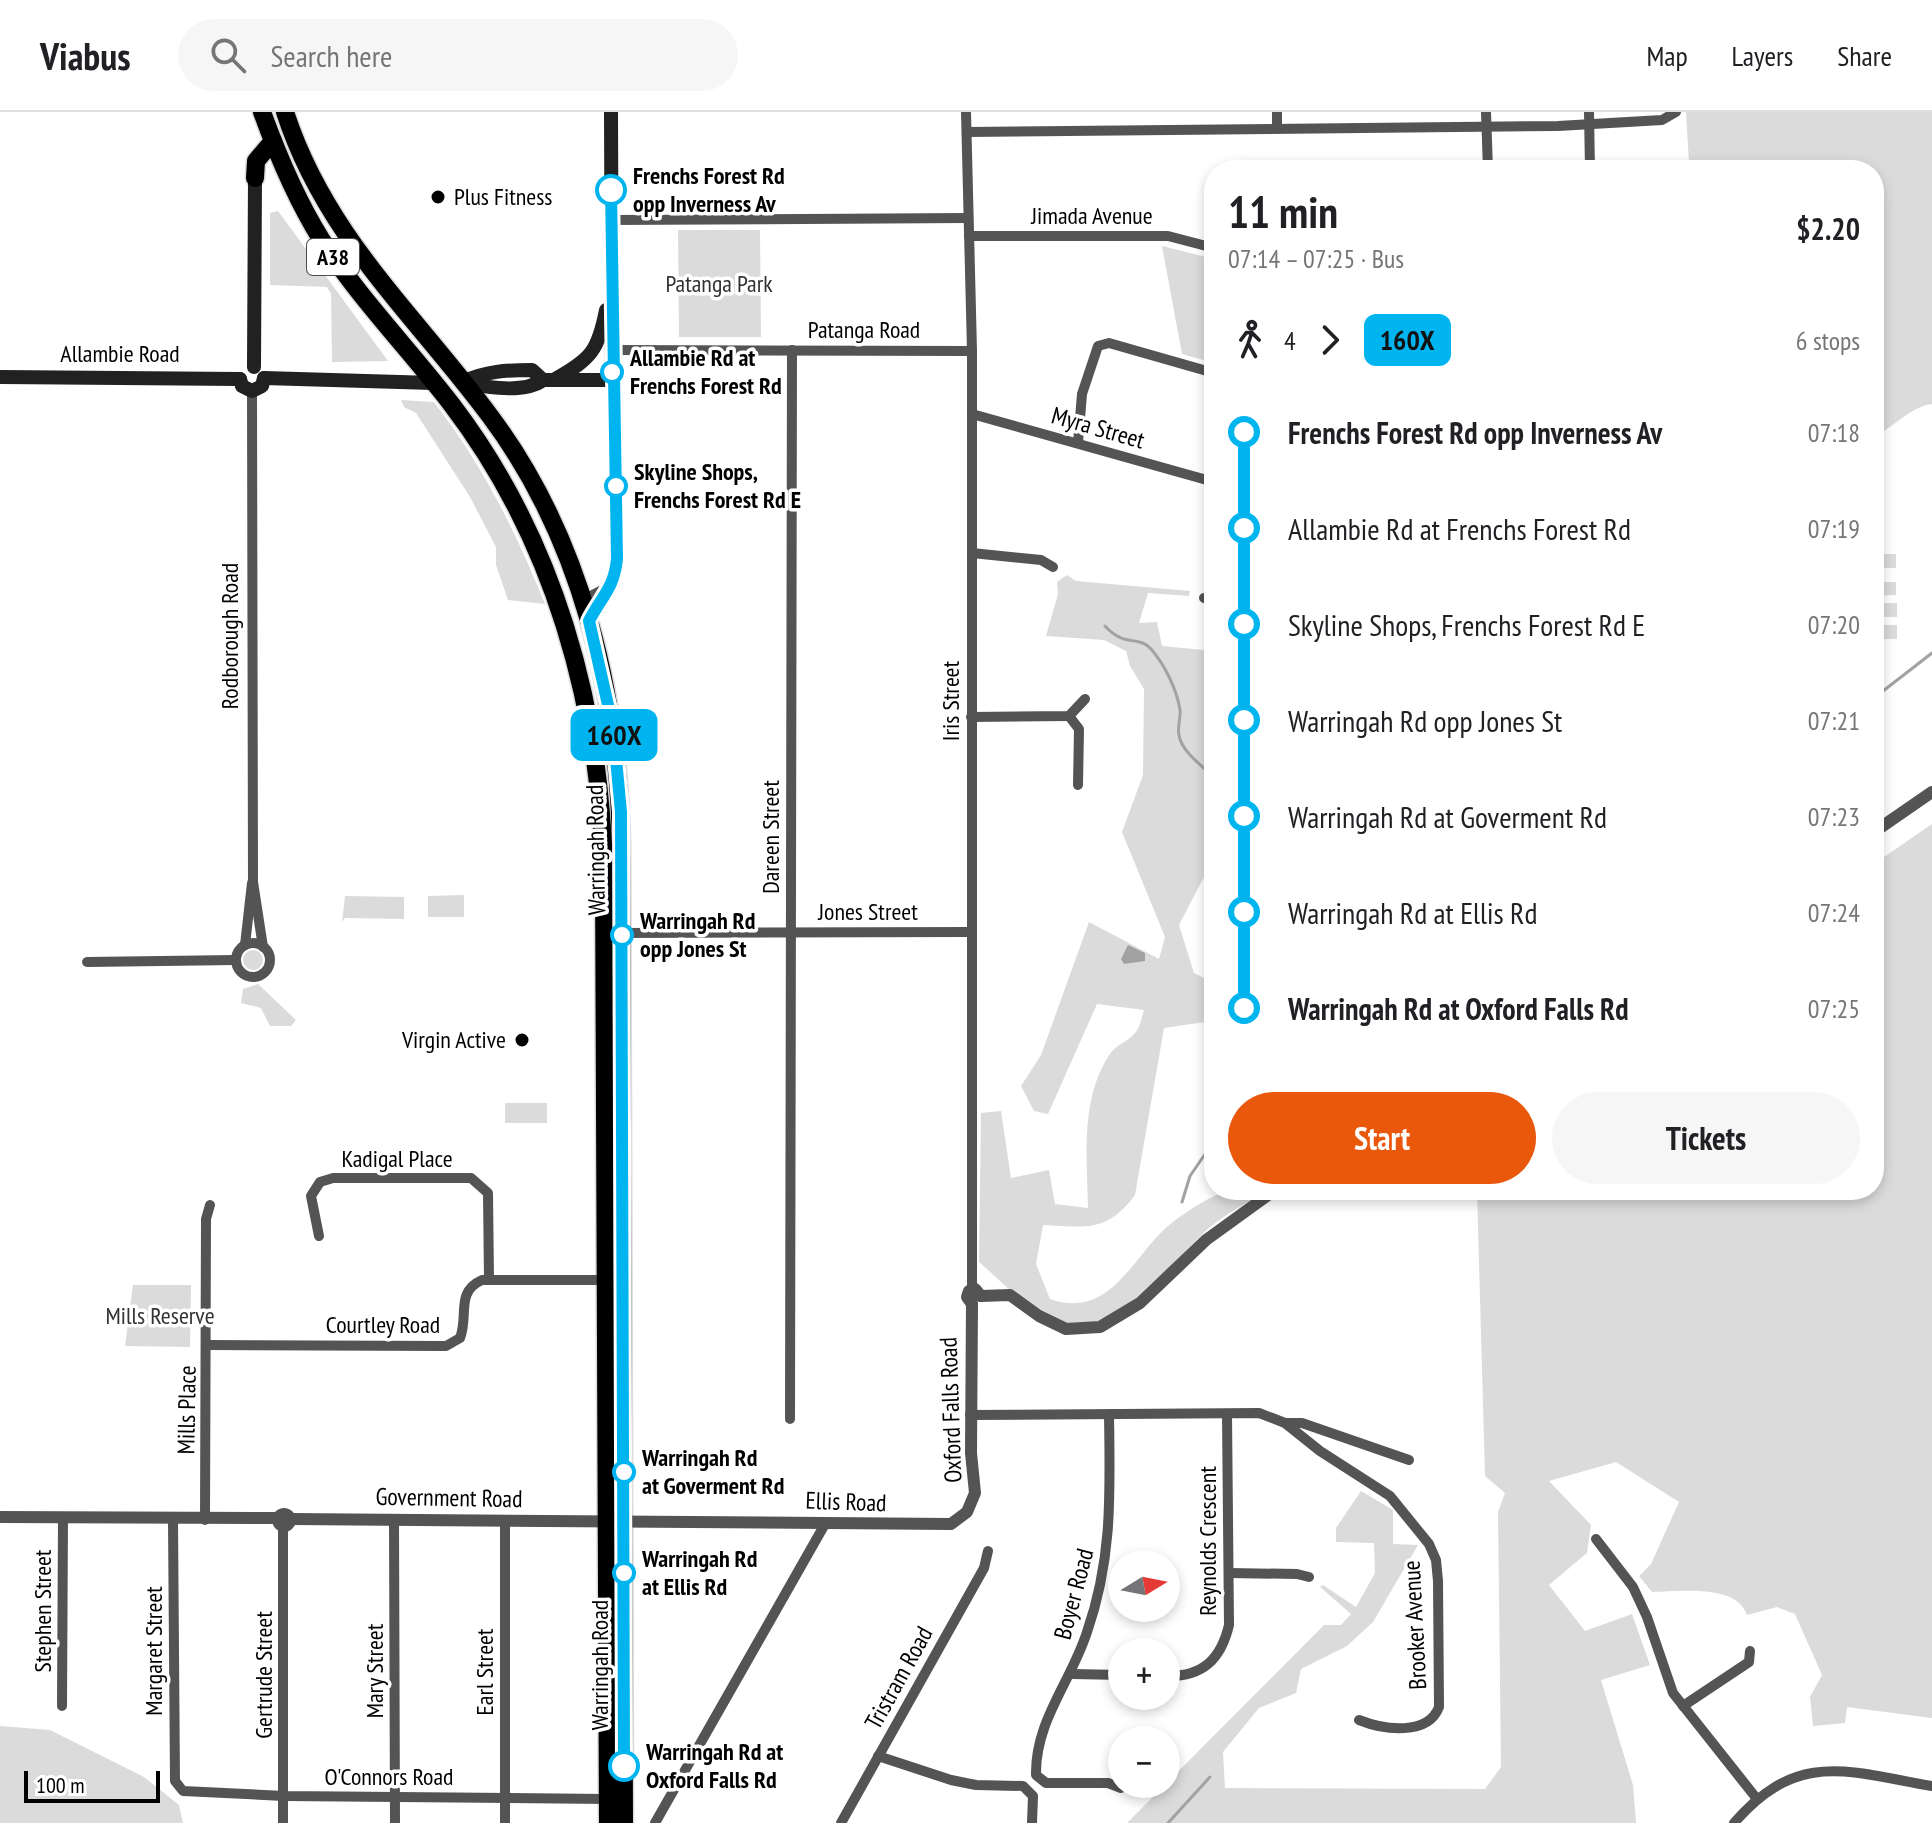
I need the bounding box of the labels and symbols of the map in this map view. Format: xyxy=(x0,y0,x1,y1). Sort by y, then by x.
place label: Frenchs Forest Rd opp Inverness Av xyxy=(633,160,785,219)
marker: Frenchs Forest Rd opp Inverness Av xyxy=(596,175,626,205)
place label: Plus Fitness xyxy=(454,181,552,212)
marker: Plus Fitness xyxy=(429,188,447,206)
street label: Jimada Avenue xyxy=(1030,200,1153,231)
road number: A38 xyxy=(307,239,359,275)
park label: Patanga Park xyxy=(665,268,773,299)
street label: Patanga Road xyxy=(808,314,920,345)
street label: Allambie Road xyxy=(60,338,180,369)
place label: Allambie Rd at Frenchs Forest Rd xyxy=(629,342,782,401)
marker: Allambie Rd at Frenchs Forest Rd xyxy=(601,361,623,383)
street label: Myra Street xyxy=(1048,399,1149,456)
place label: Skyline Shops, Frenchs Forest Rd E xyxy=(634,456,801,515)
marker: Skyline Shops, Frenchs Forest Rd E xyxy=(605,475,627,497)
street label: Rodborough Road xyxy=(214,563,245,709)
street label: Iris Street xyxy=(935,660,966,741)
line badge: 160X xyxy=(558,709,670,761)
street label: Dareen Street xyxy=(755,780,786,894)
street label: Warringah Road xyxy=(579,785,612,915)
street label: Jones Street xyxy=(817,896,918,927)
place label: Warringah Rd opp Jones St xyxy=(639,905,755,964)
marker: Warringah Rd opp Jones St xyxy=(611,924,633,946)
place label: Virgin Active xyxy=(401,1024,506,1055)
marker: Virgin Active xyxy=(513,1031,531,1049)
street label: Kadigal Place xyxy=(341,1143,453,1174)
park label: Mills Reserve xyxy=(105,1300,215,1331)
street label: Courtley Road xyxy=(326,1309,440,1340)
street label: Oxford Falls Road xyxy=(932,1337,969,1483)
street label: Mills Place xyxy=(170,1365,203,1455)
place label: Warringah Rd at Goverment Rd xyxy=(641,1442,784,1501)
marker: Warringah Rd at Goverment Rd xyxy=(613,1461,635,1483)
street label: Reynolds Crescent xyxy=(1192,1466,1223,1616)
street label: Government Road xyxy=(375,1481,523,1514)
street label: Ellis Road xyxy=(805,1485,887,1518)
place label: Warringah Rd at Ellis Rd xyxy=(641,1543,757,1602)
street label: Boyer Road xyxy=(1047,1545,1101,1643)
street label: Stephen Street xyxy=(27,1549,58,1672)
north arrow xyxy=(1108,1550,1180,1622)
street label: Brooker Avenue xyxy=(1396,1560,1433,1690)
marker: Warringah Rd at Ellis Rd xyxy=(613,1562,635,1584)
street label: Margaret Street xyxy=(138,1586,169,1716)
street label: Warringah Road xyxy=(584,1600,615,1730)
street label: Gertrude Street xyxy=(248,1611,279,1739)
street label: Tristram Road xyxy=(858,1621,940,1735)
street label: Mary Street xyxy=(359,1623,390,1718)
street label: Earl Street xyxy=(469,1628,500,1715)
place label: Warringah Rd at Oxford Falls Rd xyxy=(645,1736,783,1795)
marker: Warringah Rd at Oxford Falls Rd xyxy=(609,1751,639,1781)
street label: O'Connors Road xyxy=(325,1761,453,1792)
scale bar xyxy=(24,1767,160,1803)

